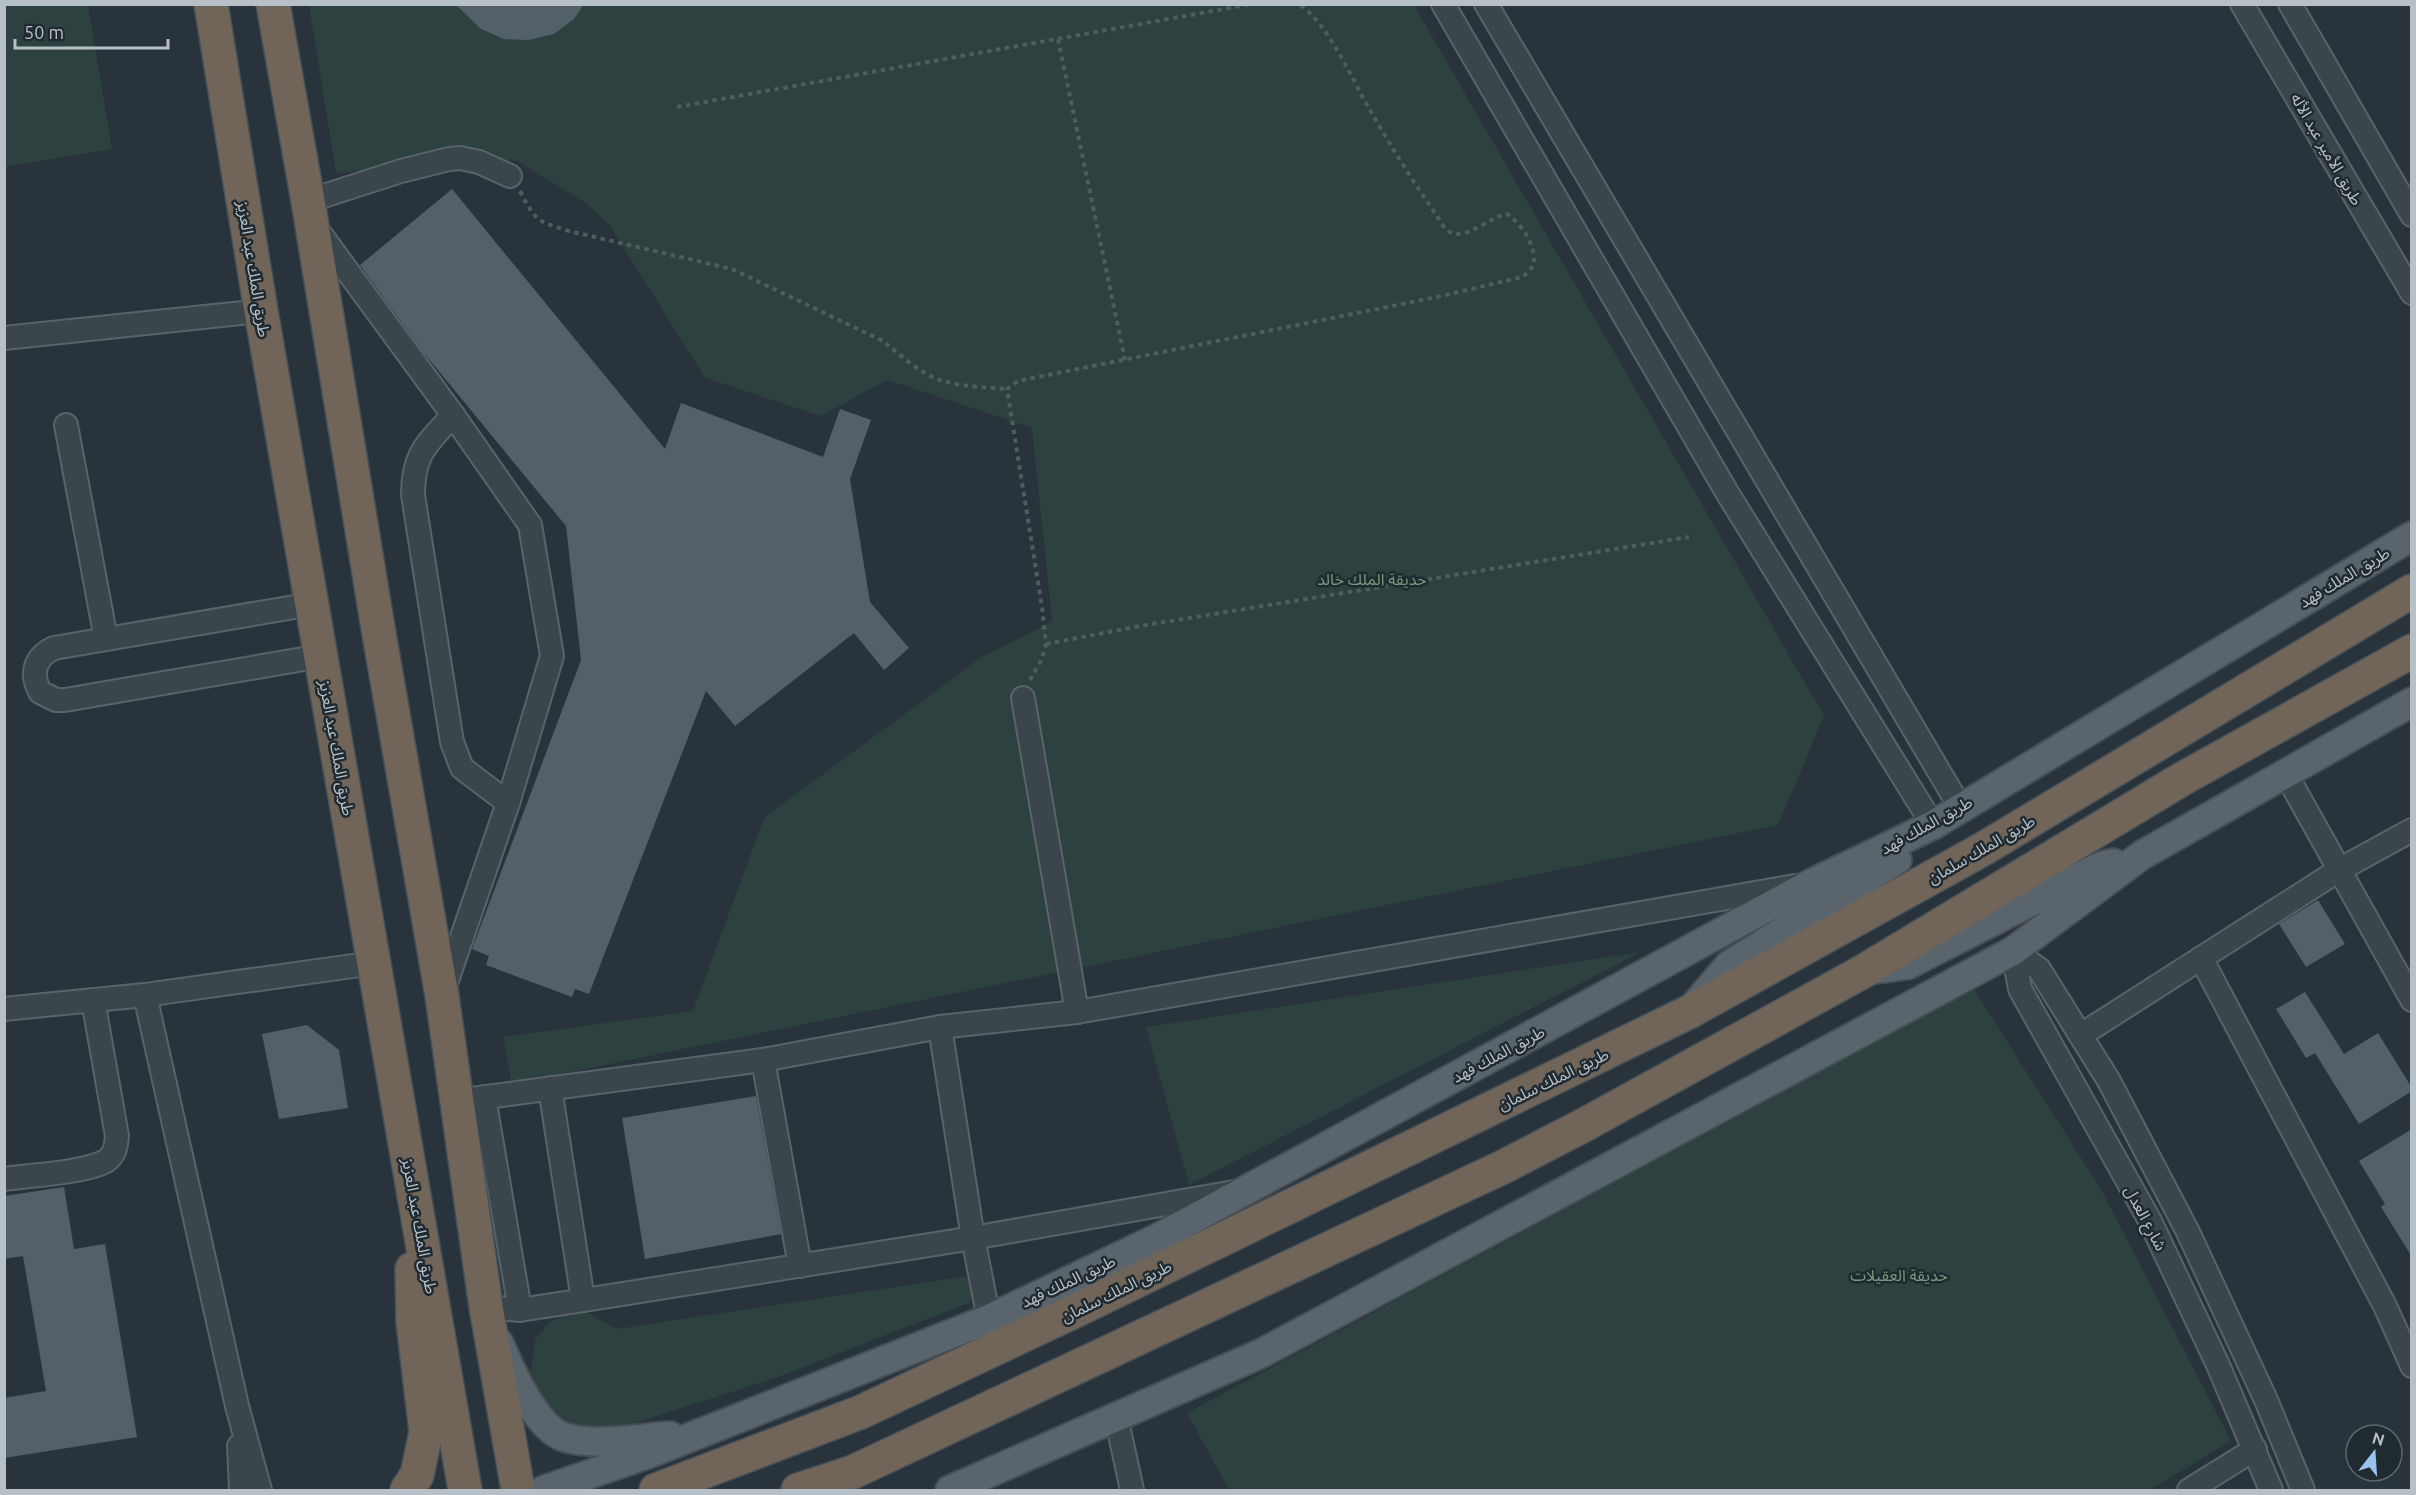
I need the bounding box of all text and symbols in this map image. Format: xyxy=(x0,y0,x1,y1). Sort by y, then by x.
scale bar xyxy=(15,12,168,50)
text: 50 m xyxy=(24,22,64,42)
street label: طريق الأمير عبد الأله xyxy=(2286,90,2366,209)
street label: طريق الملك عبد العزيز xyxy=(232,199,274,339)
street label: طريق الملك فهد xyxy=(2296,543,2394,613)
park label: حديقة الملك خالد xyxy=(1317,570,1427,588)
street label: طريق الملك عبد العزيز xyxy=(314,678,358,818)
street label: طريق الملك فهد xyxy=(1877,792,1976,859)
street label: طريق الملك سلمان xyxy=(1924,811,2039,889)
street label: طريق الملك فهد xyxy=(1449,1022,1548,1088)
street label: طريق الملك سلمان xyxy=(1495,1044,1612,1115)
street label: طريق الملك عبد العزيز xyxy=(397,1156,441,1296)
street label: شارع العدل xyxy=(2118,1183,2171,1255)
street label: طريق الملك فهد xyxy=(1018,1251,1119,1313)
street label: طريق الملك سلمان xyxy=(1058,1256,1175,1327)
park label: حديقة العقيلات xyxy=(1850,1266,1948,1284)
north arrow xyxy=(2344,1423,2404,1483)
text: N xyxy=(2370,1428,2387,1449)

